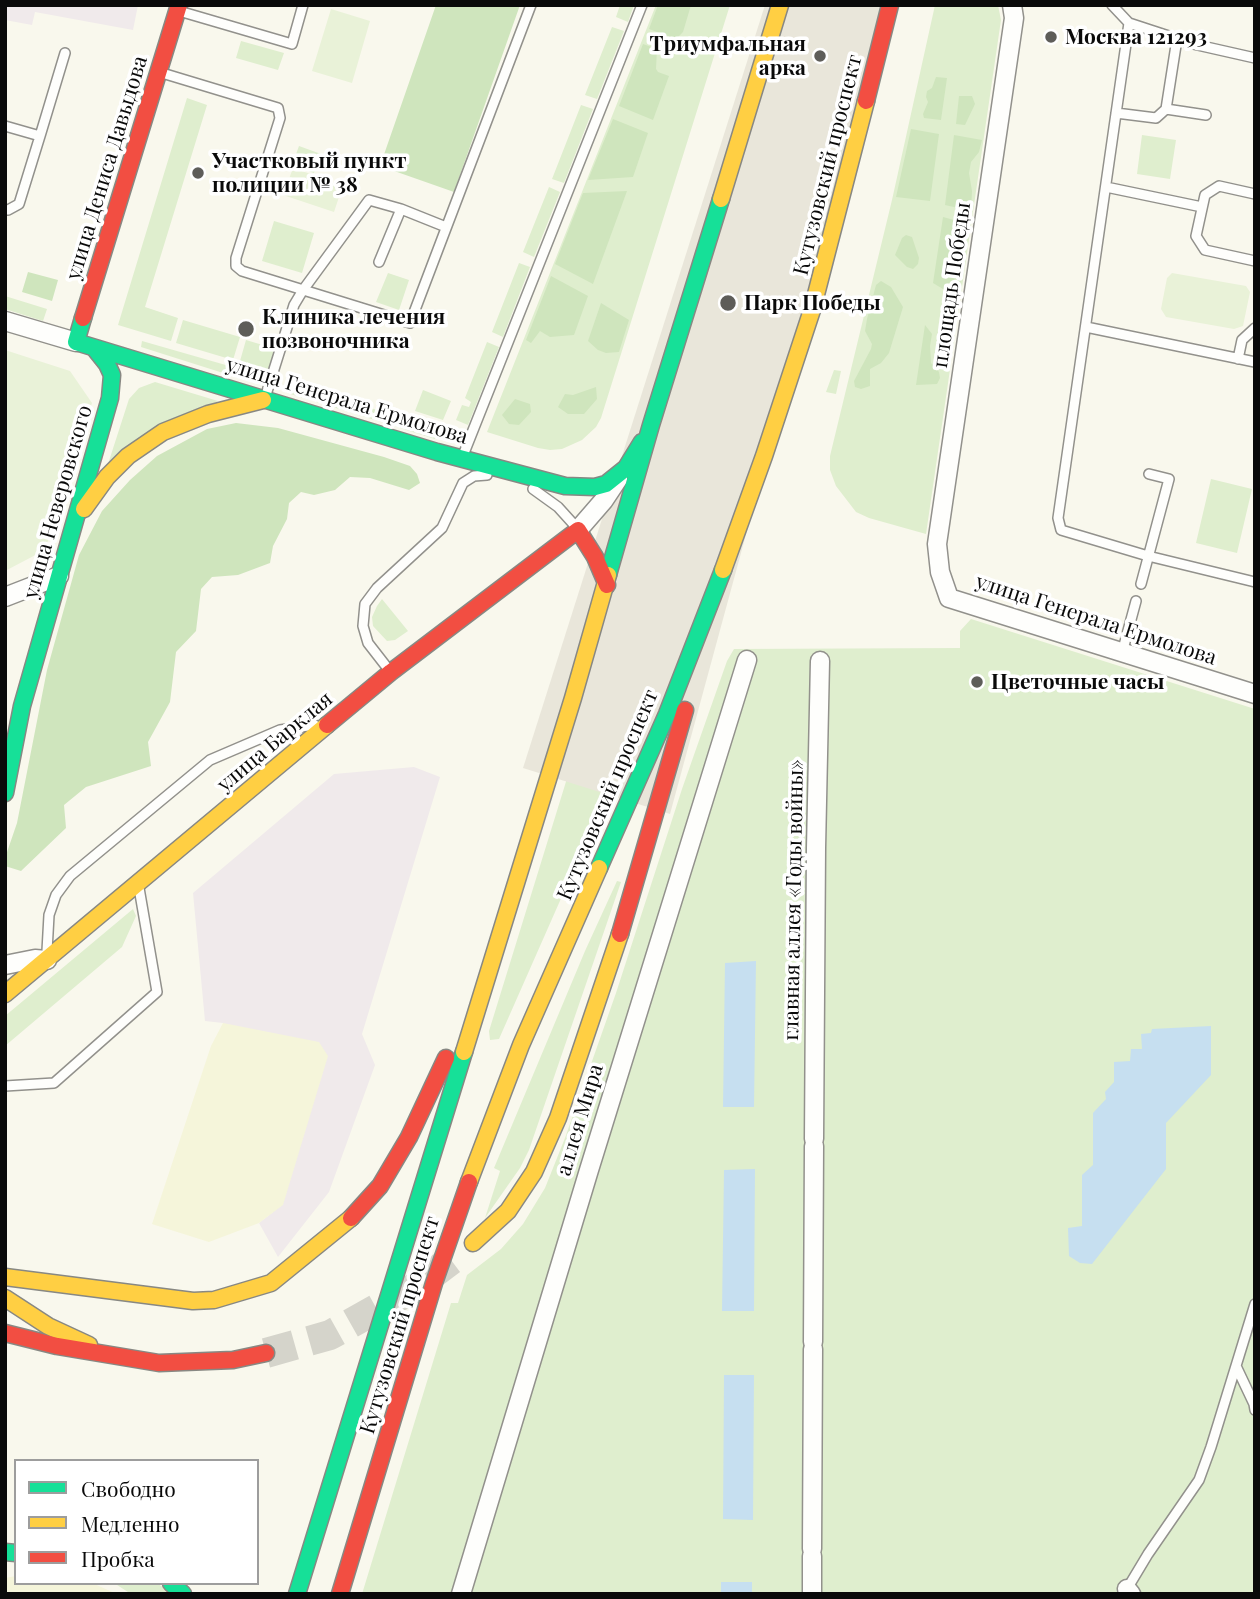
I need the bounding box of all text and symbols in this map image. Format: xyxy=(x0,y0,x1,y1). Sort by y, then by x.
place label: Москва 121293 xyxy=(1065,24,1207,50)
marker: Москва 121293 xyxy=(1043,29,1059,45)
place label: Триумфальная арка xyxy=(650,31,806,81)
marker: Триумфальная арка xyxy=(812,48,828,64)
street label: Кутузовский проспект xyxy=(788,52,868,278)
street label: улица Дениса Давыдова xyxy=(61,53,153,283)
place label: Участковый пункт полиции № 38 xyxy=(212,148,407,198)
marker: Участковый пункт полиции № 38 xyxy=(190,165,206,181)
street label: площадь Победы xyxy=(928,200,976,370)
place label: Парк Победы xyxy=(744,290,881,316)
marker: Парк Победы xyxy=(718,293,738,313)
place label: Клиника лечения позвоночника xyxy=(262,304,445,354)
marker: Клиника лечения позвоночника xyxy=(236,319,256,339)
street label: улица Генерала Ермолова xyxy=(223,352,471,450)
street label: улица Неверовского xyxy=(18,402,98,602)
street label: улица Генерала Ермолова xyxy=(972,569,1220,671)
place label: Цветочные часы xyxy=(991,669,1164,695)
marker: Цветочные часы xyxy=(969,674,985,690)
street label: улица Барклая xyxy=(212,686,338,798)
street label: Кутузовский проспект xyxy=(552,686,664,904)
street label: главная аллея «Годы войны» xyxy=(779,759,809,1041)
street label: аллея Мира xyxy=(551,1061,609,1179)
street label: Кутузовский проспект xyxy=(355,1213,445,1437)
legend xyxy=(14,1459,259,1585)
text: Свободно xyxy=(81,1474,176,1502)
text: Медленно xyxy=(81,1509,179,1537)
text: Пробка xyxy=(81,1544,155,1572)

